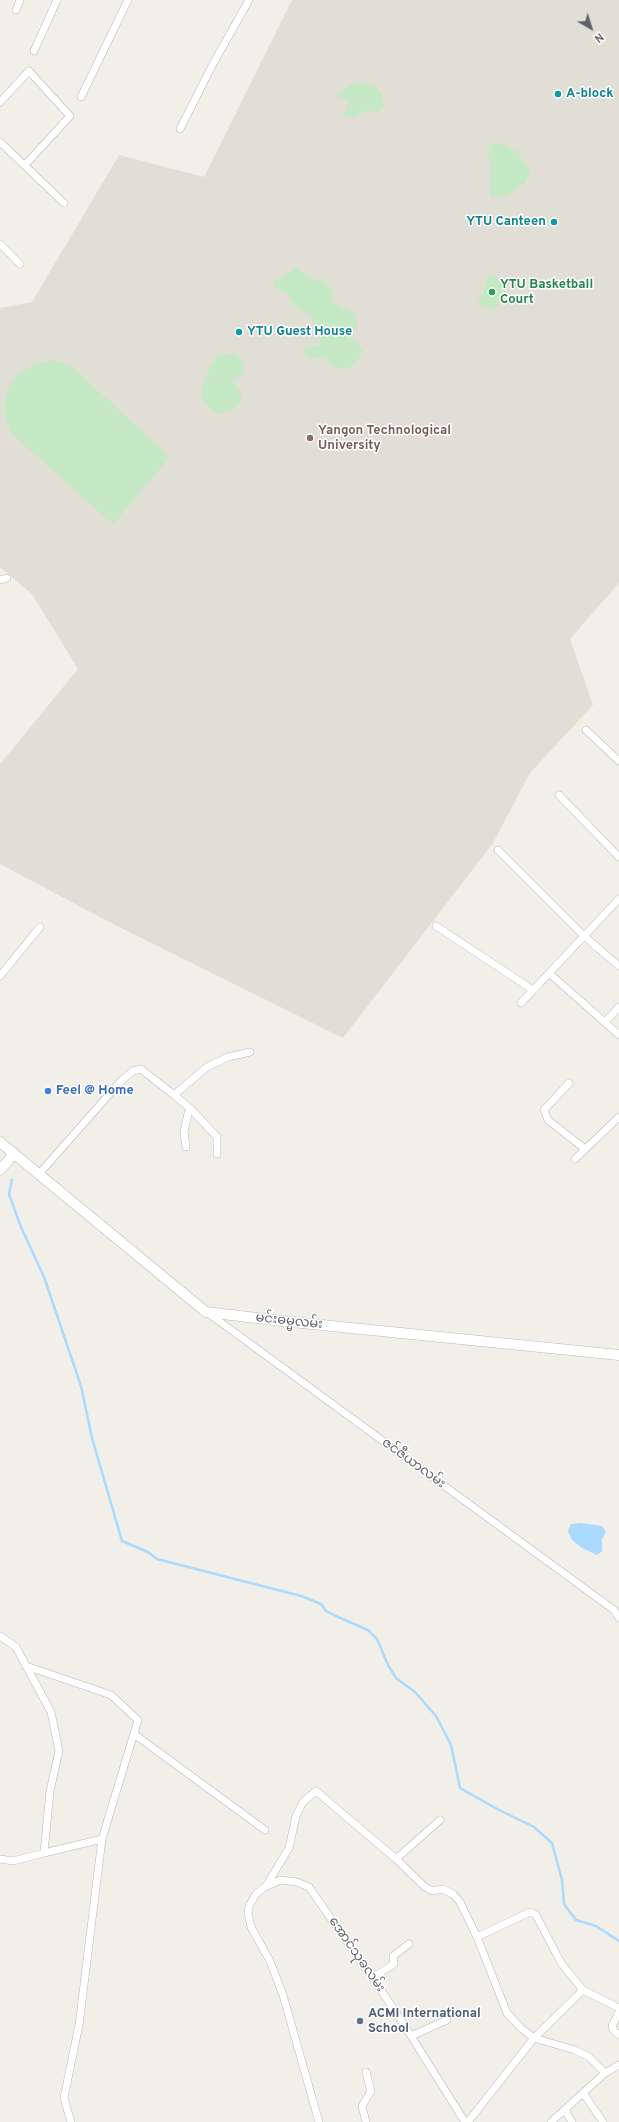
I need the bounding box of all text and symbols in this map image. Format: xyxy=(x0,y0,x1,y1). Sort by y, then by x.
north arrow xyxy=(571,8,611,48)
text: N xyxy=(591,29,606,45)
place label: A-block xyxy=(566,86,614,102)
marker: A-block xyxy=(553,89,563,99)
place label: YTU Canteen xyxy=(466,214,546,230)
marker: YTU Canteen xyxy=(549,217,559,227)
place label: YTU Basketball Court xyxy=(500,277,593,308)
marker: YTU Basketball Court xyxy=(487,287,497,297)
place label: YTU Guest House xyxy=(247,324,352,340)
marker: YTU Guest House xyxy=(234,327,244,337)
place label: Yangon Technological University xyxy=(318,423,451,454)
marker: Yangon Technological University xyxy=(305,433,315,443)
place label: Feel @ Home xyxy=(56,1083,134,1099)
marker: Feel @ Home xyxy=(43,1086,53,1096)
street label: မင်းဓမ္မလမ်း xyxy=(255,1311,323,1333)
street label: ဇင်ဇီယာလမ်း xyxy=(378,1436,448,1492)
street label: အောင်သုခလမ်း xyxy=(324,1915,388,1995)
place label: ACMI International School xyxy=(368,2006,481,2037)
marker: ACMI International School xyxy=(355,2016,365,2026)

